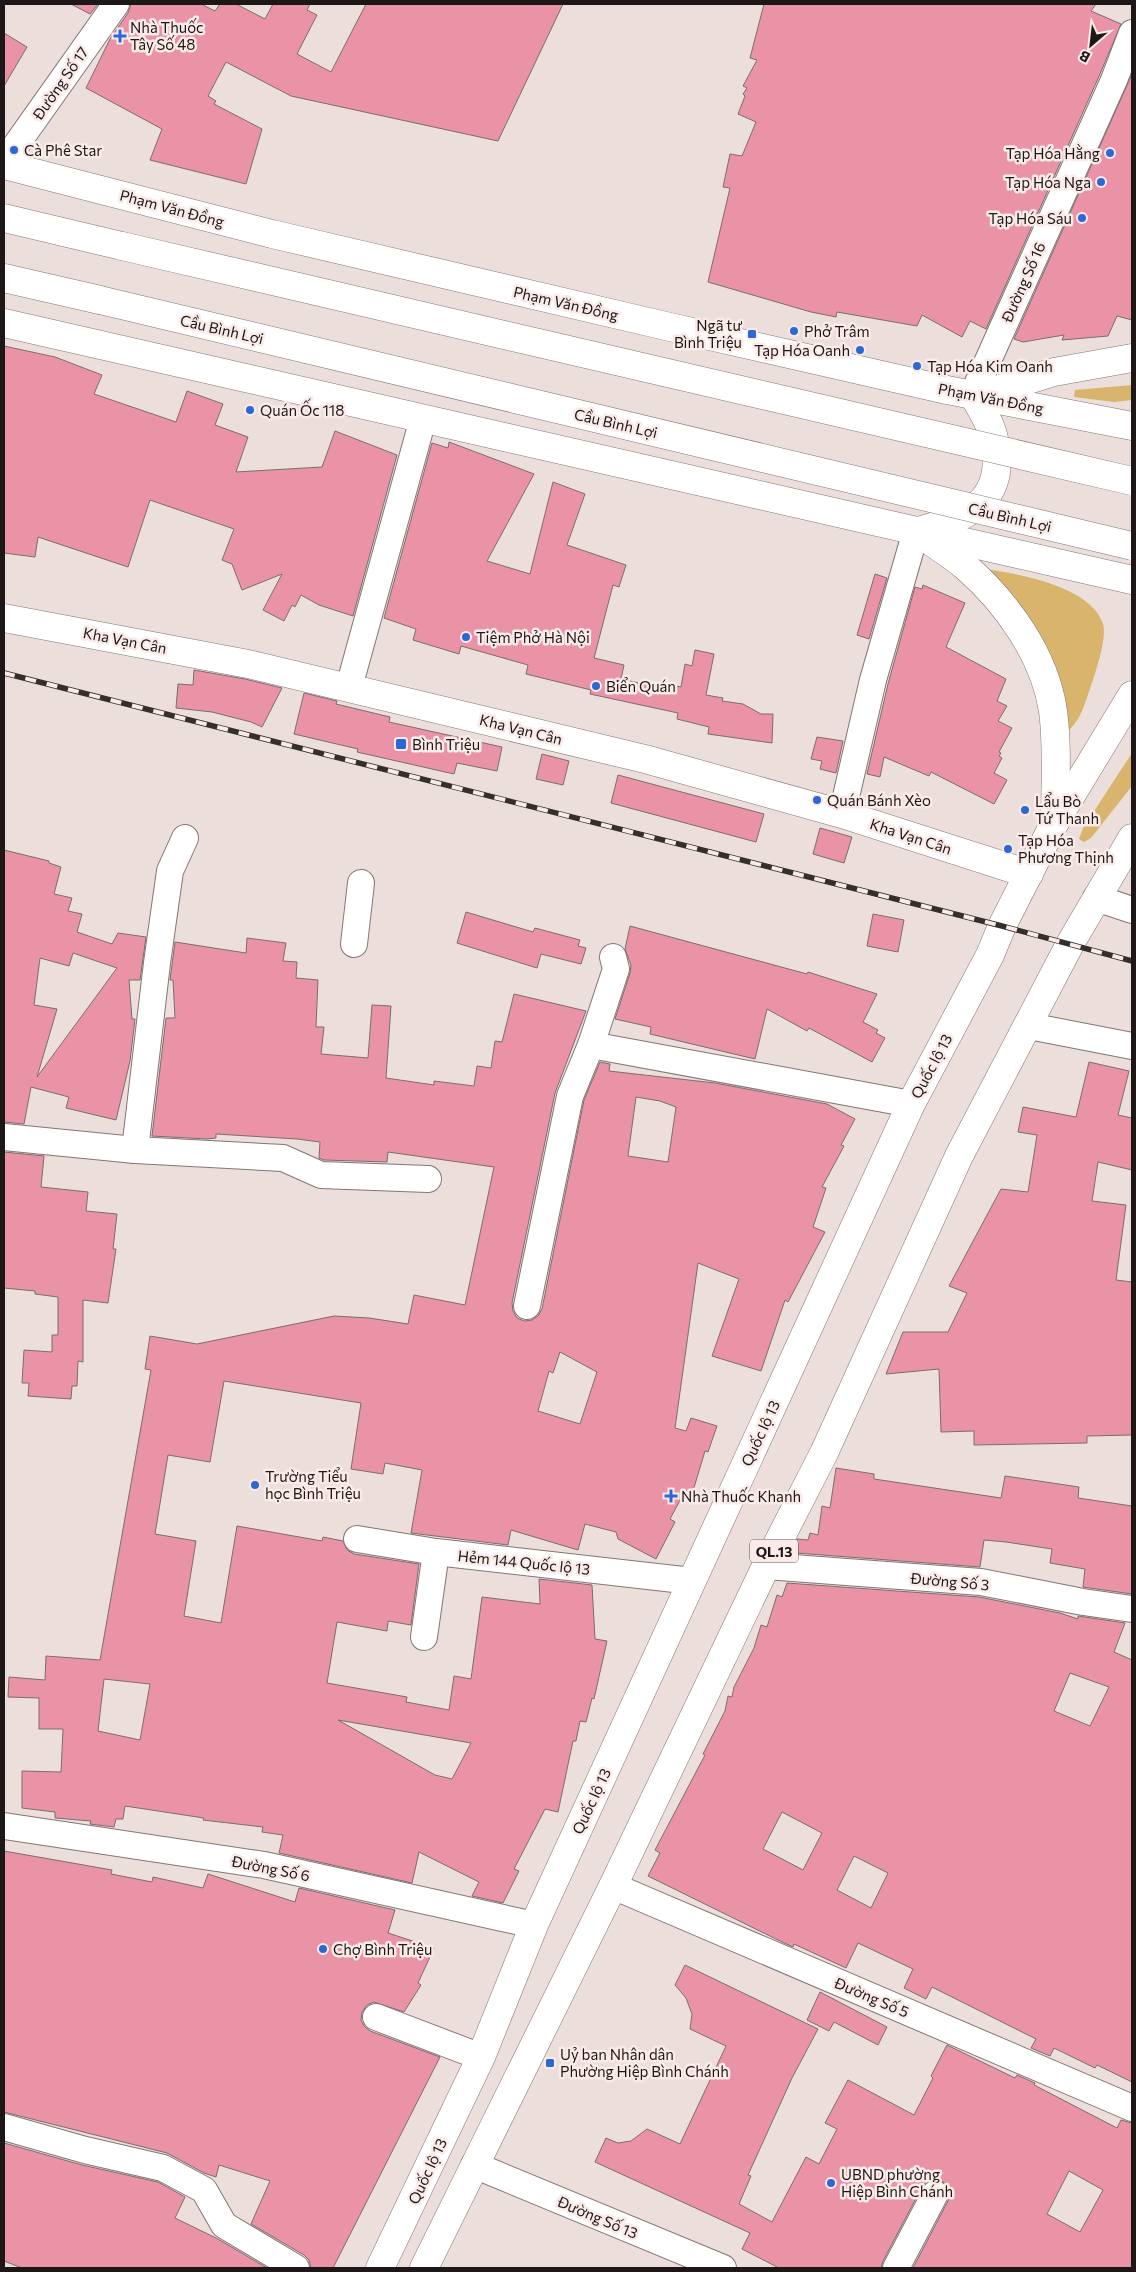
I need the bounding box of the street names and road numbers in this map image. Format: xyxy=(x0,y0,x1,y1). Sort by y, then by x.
street label: Đường Số 17 xyxy=(28,43,92,124)
street label: Phạm Văn Đồng xyxy=(118,185,226,231)
street label: Đường Số 16 xyxy=(997,239,1049,326)
street label: Phạm Văn Đồng xyxy=(512,282,620,324)
street label: Cầu Bình Lợi xyxy=(179,311,265,347)
street label: Phạm Văn Đồng xyxy=(937,379,1045,417)
street label: Cầu Bình Lợi xyxy=(573,405,659,441)
street label: Cầu Bình Lợi xyxy=(967,499,1053,535)
street label: Kha Vạn Cân xyxy=(82,623,168,657)
street label: Kha Vạn Cân xyxy=(478,710,564,748)
street label: Kha Vạn Cân xyxy=(868,814,954,858)
street label: Quốc lộ 13 xyxy=(907,1031,955,1101)
street label: Quốc lộ 13 xyxy=(737,1397,783,1469)
road number: QL.13 xyxy=(750,1540,798,1562)
street label: Hẻm 144 Quốc lộ 13 xyxy=(457,1546,591,1578)
street label: Đường Số 3 xyxy=(909,1569,990,1593)
street label: Quốc lộ 13 xyxy=(568,1765,614,1837)
street label: Đường Số 6 xyxy=(229,1851,312,1884)
street label: Đường Số 5 xyxy=(831,1973,912,2021)
street label: Quốc lộ 13 xyxy=(404,2135,450,2207)
street label: Đường Số 13 xyxy=(554,2192,641,2242)

